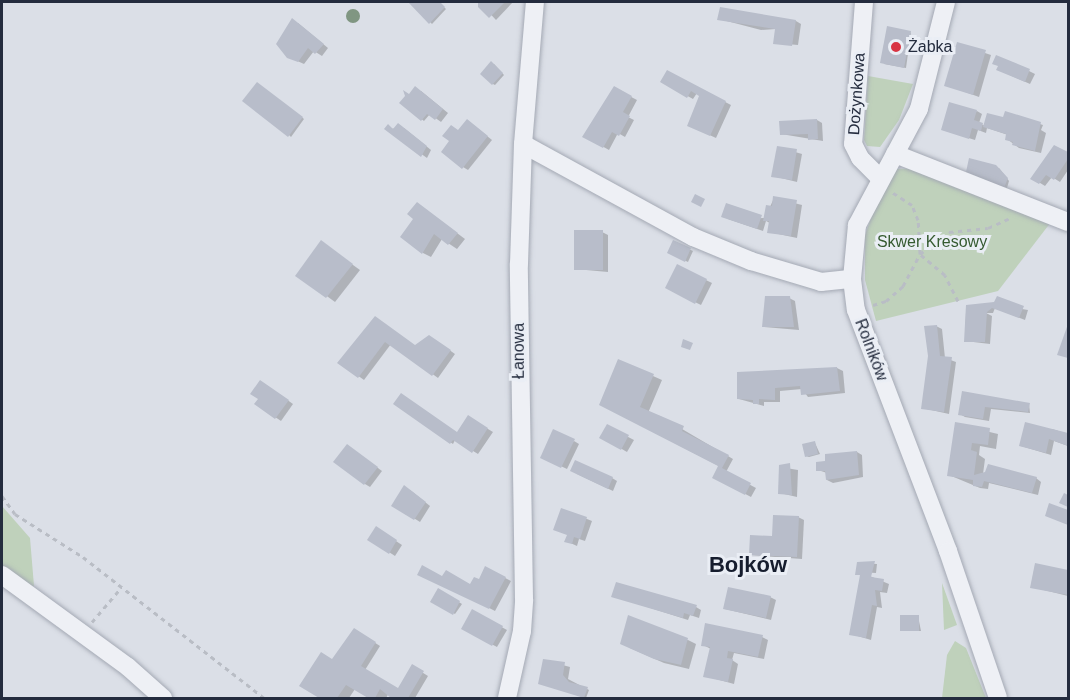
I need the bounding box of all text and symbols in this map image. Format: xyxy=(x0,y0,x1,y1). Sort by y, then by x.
place label: Żabka xyxy=(908,37,952,57)
marker: Żabka xyxy=(889,40,903,54)
street label: Dożynkowa xyxy=(845,52,869,136)
park label: Skwer Kresowy xyxy=(877,232,987,252)
street label: Rolników xyxy=(850,316,892,384)
street label: Łanowa xyxy=(509,323,529,379)
district label: Bojków xyxy=(709,552,787,578)

